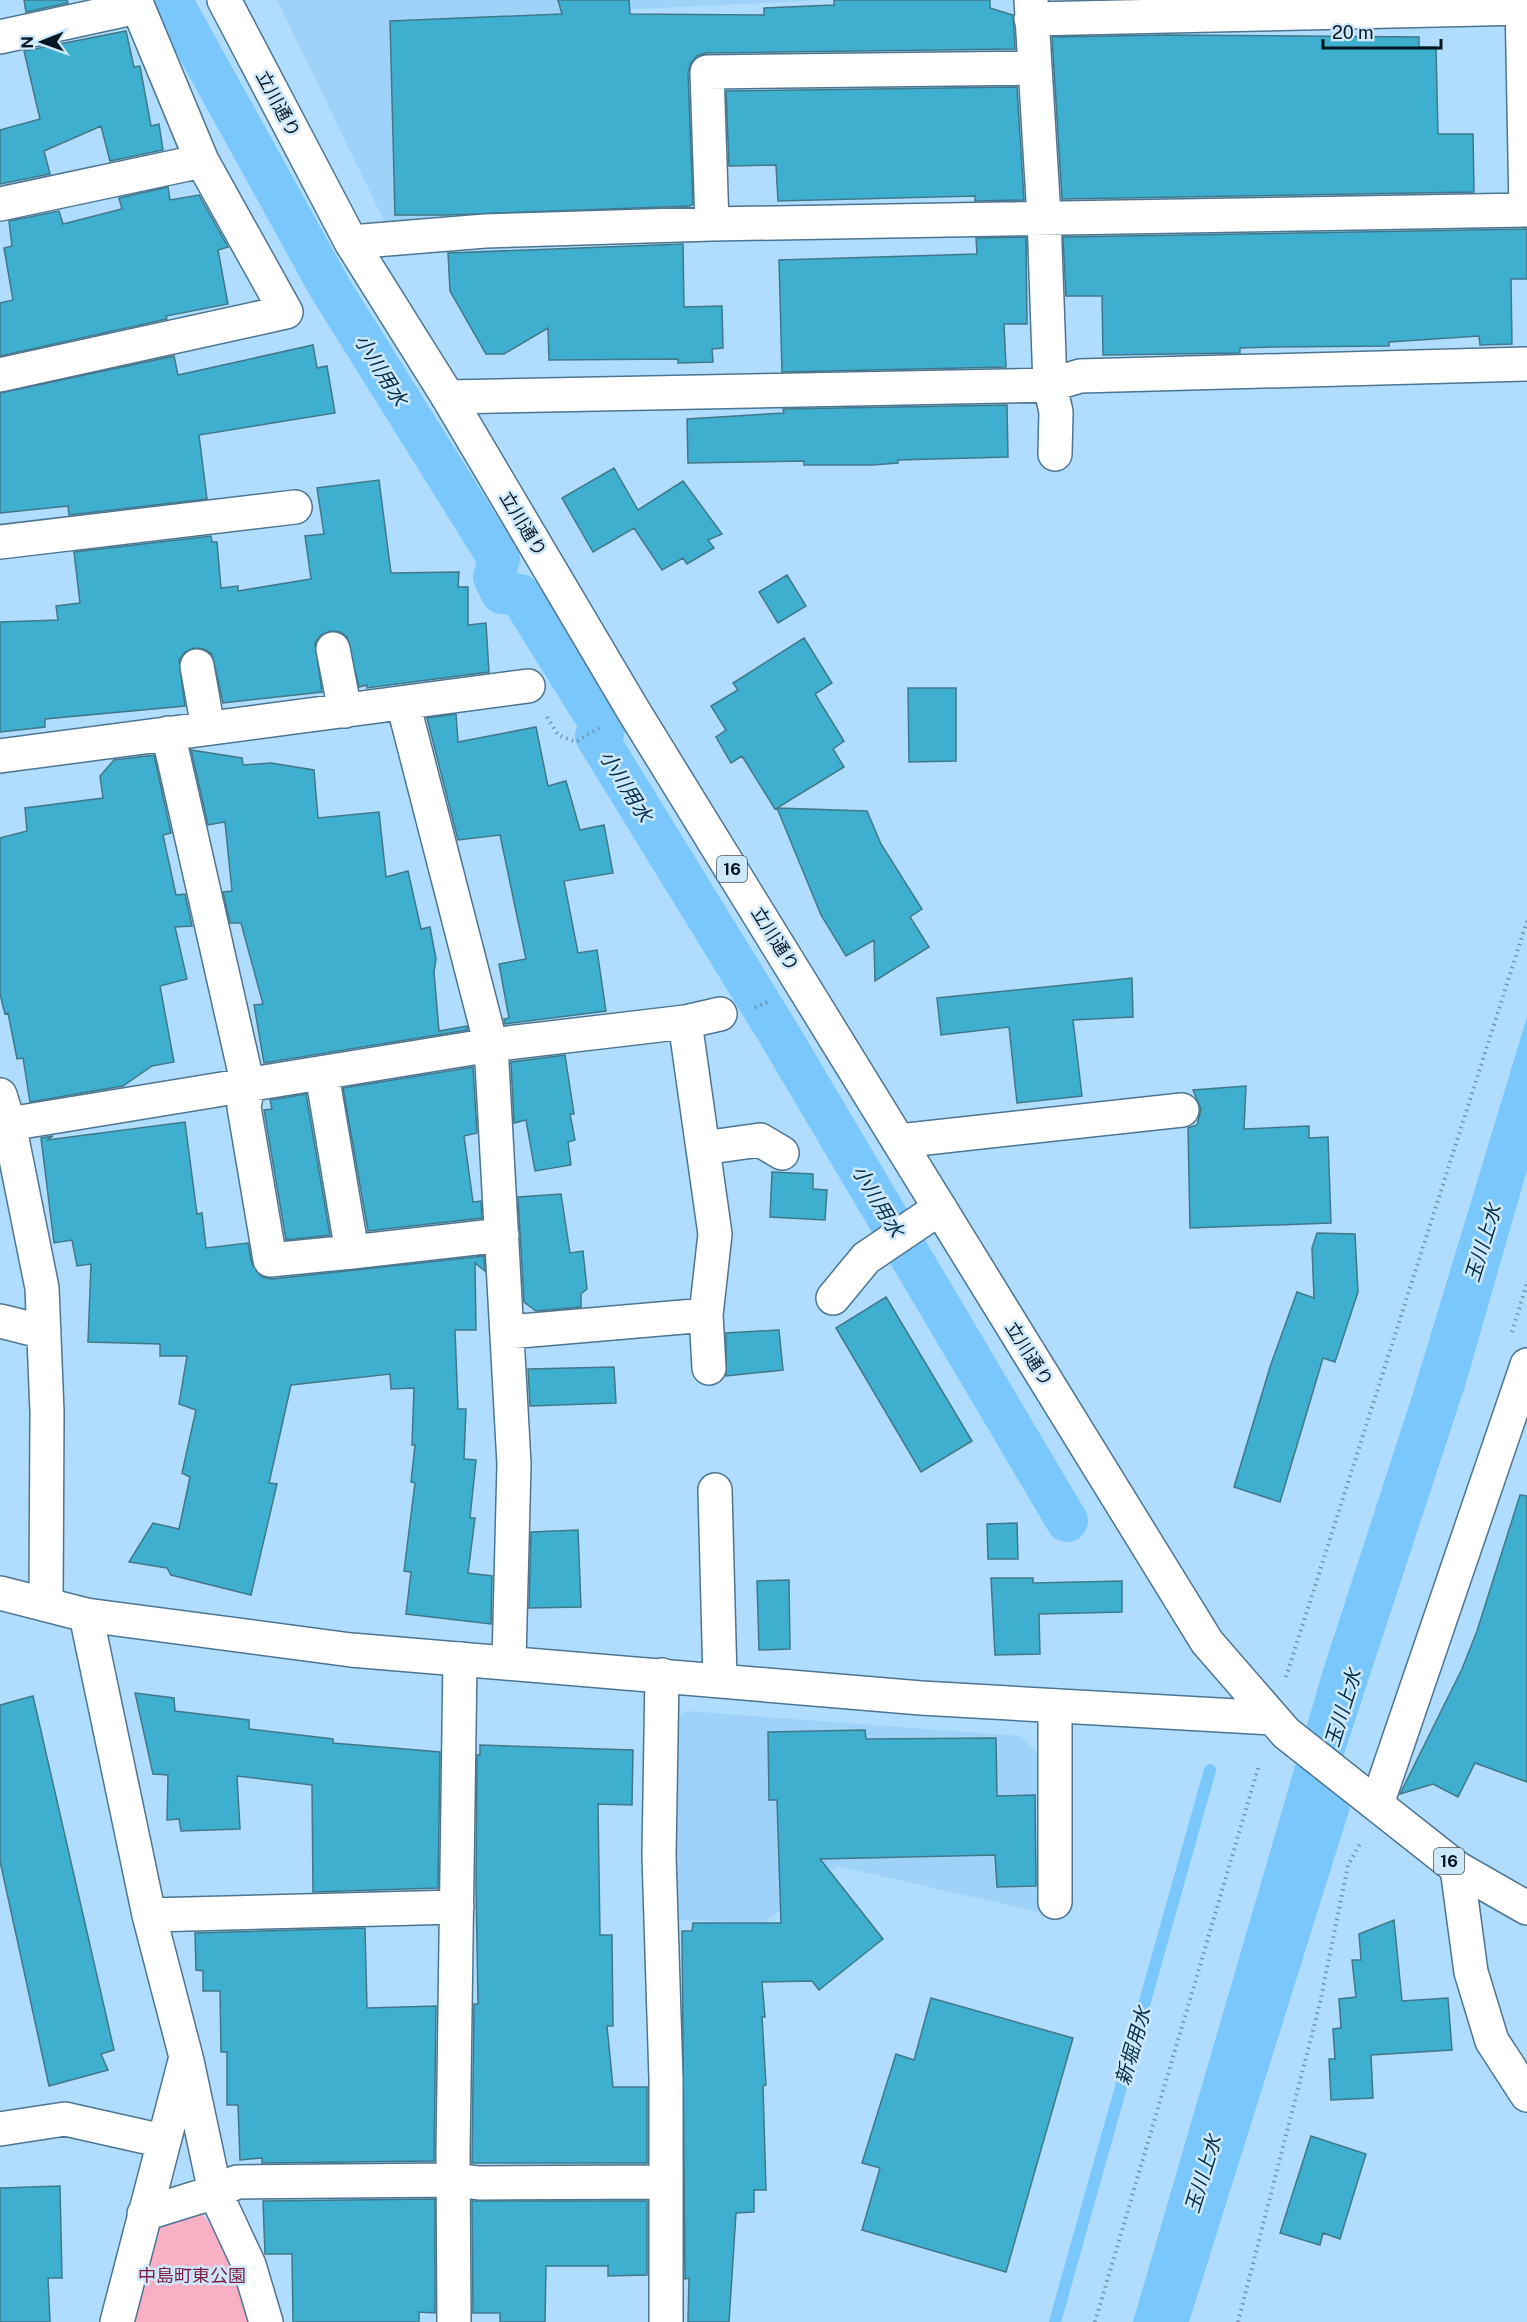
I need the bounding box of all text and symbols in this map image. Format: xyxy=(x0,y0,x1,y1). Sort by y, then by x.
north arrow xyxy=(12,12,72,72)
scale bar xyxy=(1323,12,1442,50)
text: 20 m xyxy=(1332,22,1374,43)
text: N xyxy=(18,36,37,49)
street label: 立川通り xyxy=(252,67,305,140)
water label: 小川用水 xyxy=(350,330,413,412)
street label: 立川通り xyxy=(496,487,551,560)
water label: 小川用水 xyxy=(595,746,658,828)
road number: 16 xyxy=(717,856,747,882)
street label: 立川通り xyxy=(747,903,803,975)
water label: 小川用水 xyxy=(847,1161,910,1243)
water label: 玉川上水 xyxy=(1460,1199,1507,1285)
street label: 立川通り xyxy=(1001,1318,1057,1390)
water label: 玉川上水 xyxy=(1320,1664,1367,1750)
road number: 16 xyxy=(1434,1848,1464,1874)
water label: 新堀用水 xyxy=(1110,2002,1156,2088)
water label: 玉川上水 xyxy=(1180,2130,1227,2216)
park label: 中島町東公園 xyxy=(138,2265,246,2286)

